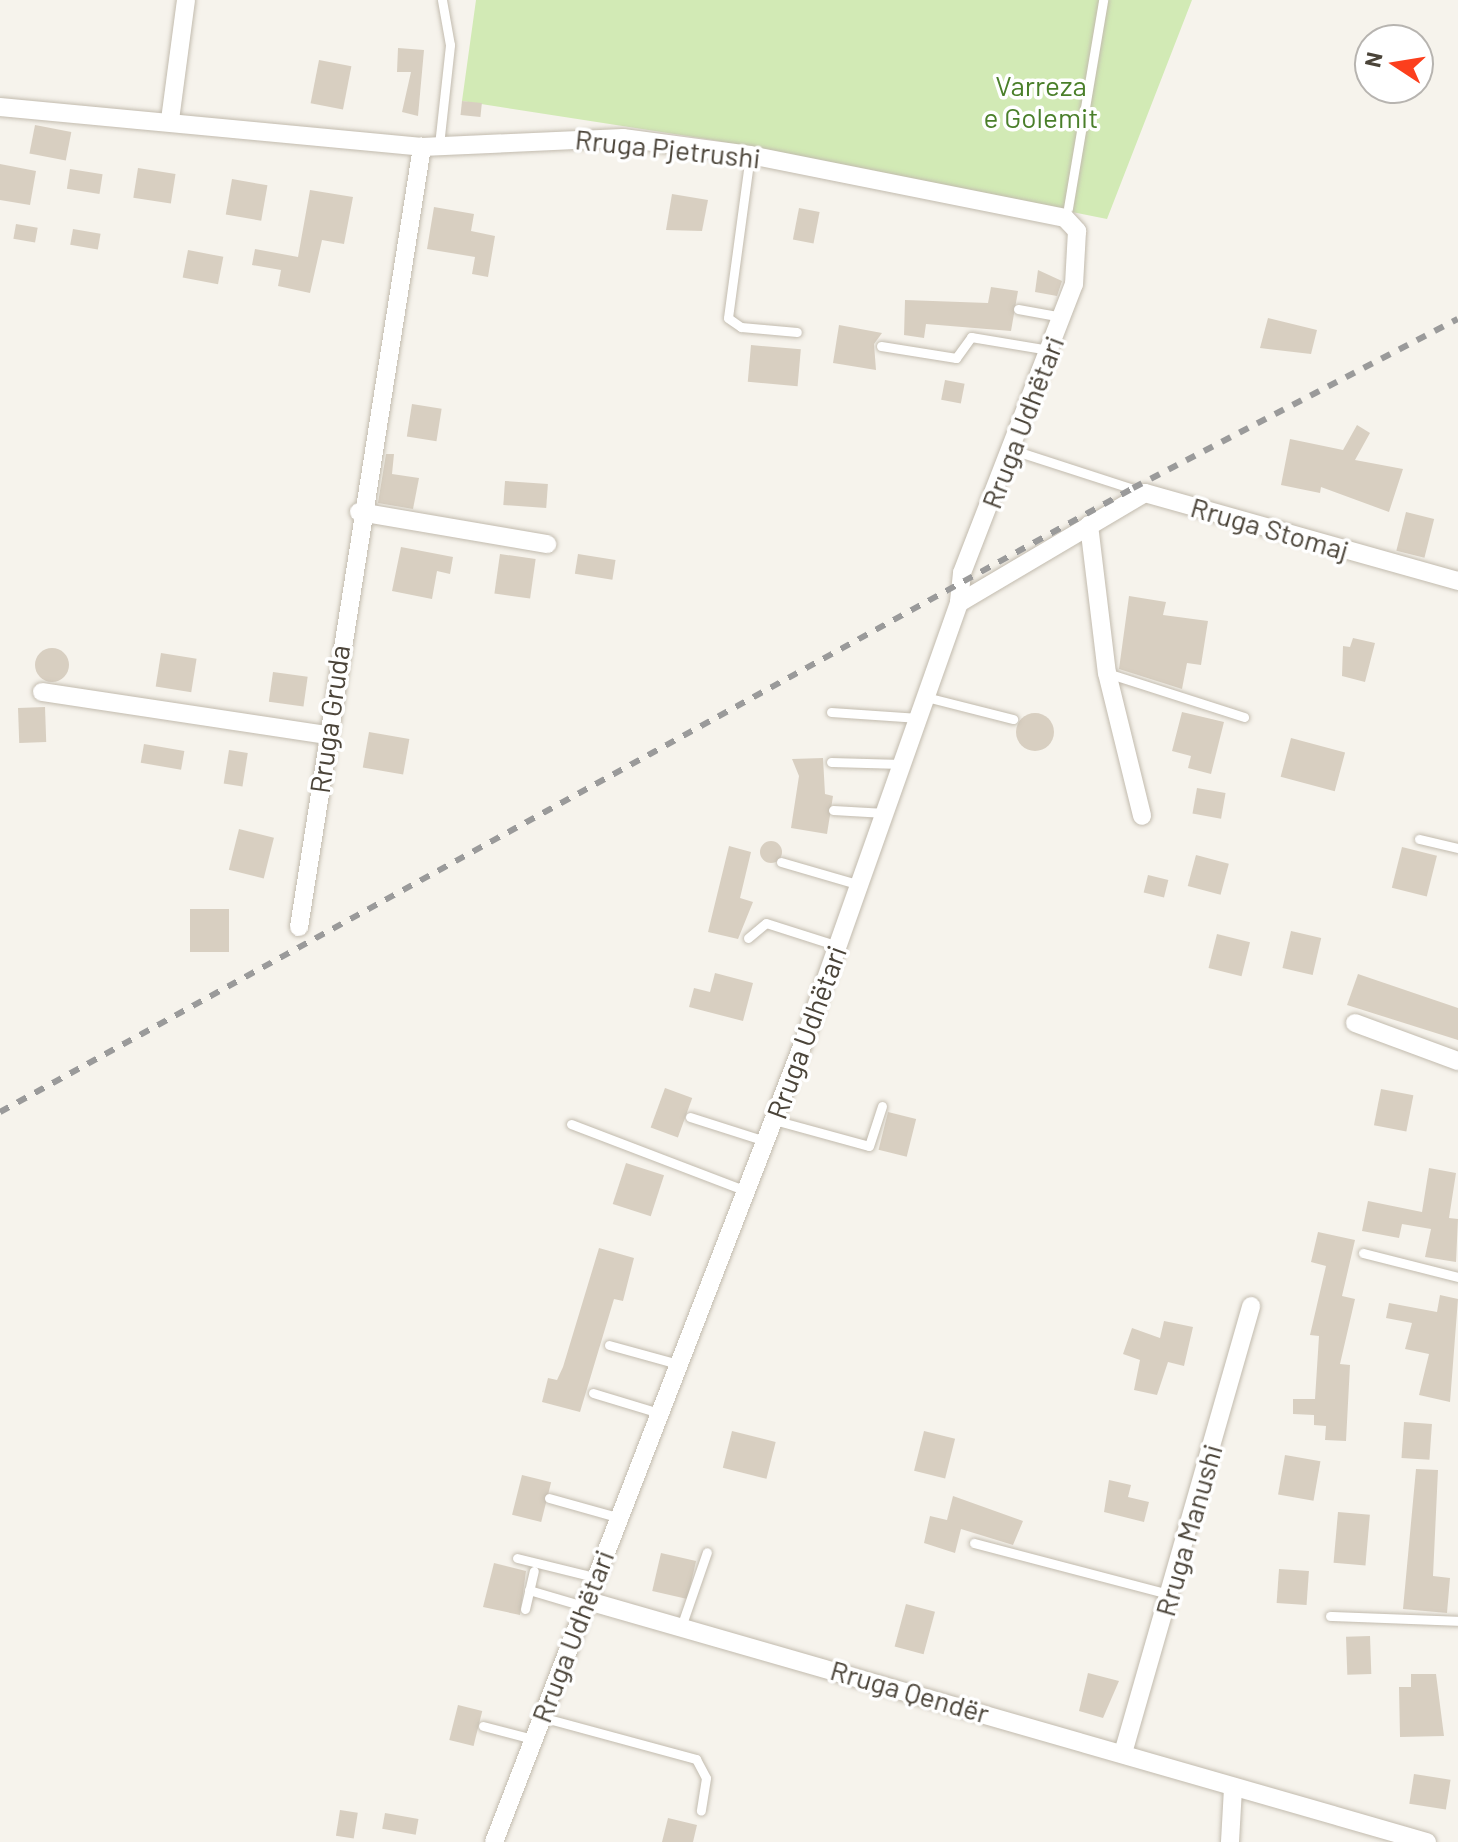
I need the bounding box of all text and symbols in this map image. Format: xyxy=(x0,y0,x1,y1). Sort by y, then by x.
north arrow xyxy=(1354,24,1434,104)
text: N xyxy=(1358,50,1387,69)
park label: Varreza e Golemit xyxy=(984,68,1098,134)
street label: Rruga Pjetrushi xyxy=(574,122,762,174)
street label: Rruga Udhëtari xyxy=(974,331,1070,513)
street label: Rruga Stomaj xyxy=(1187,489,1353,567)
street label: Rruga Gruda xyxy=(302,643,356,795)
street label: Rruga Udhëtari xyxy=(759,941,853,1123)
street label: Rruga Manushi xyxy=(1147,1440,1229,1620)
street label: Rruga Udhëtari xyxy=(524,1545,620,1727)
street label: Rruga Qendër xyxy=(827,1652,993,1730)

